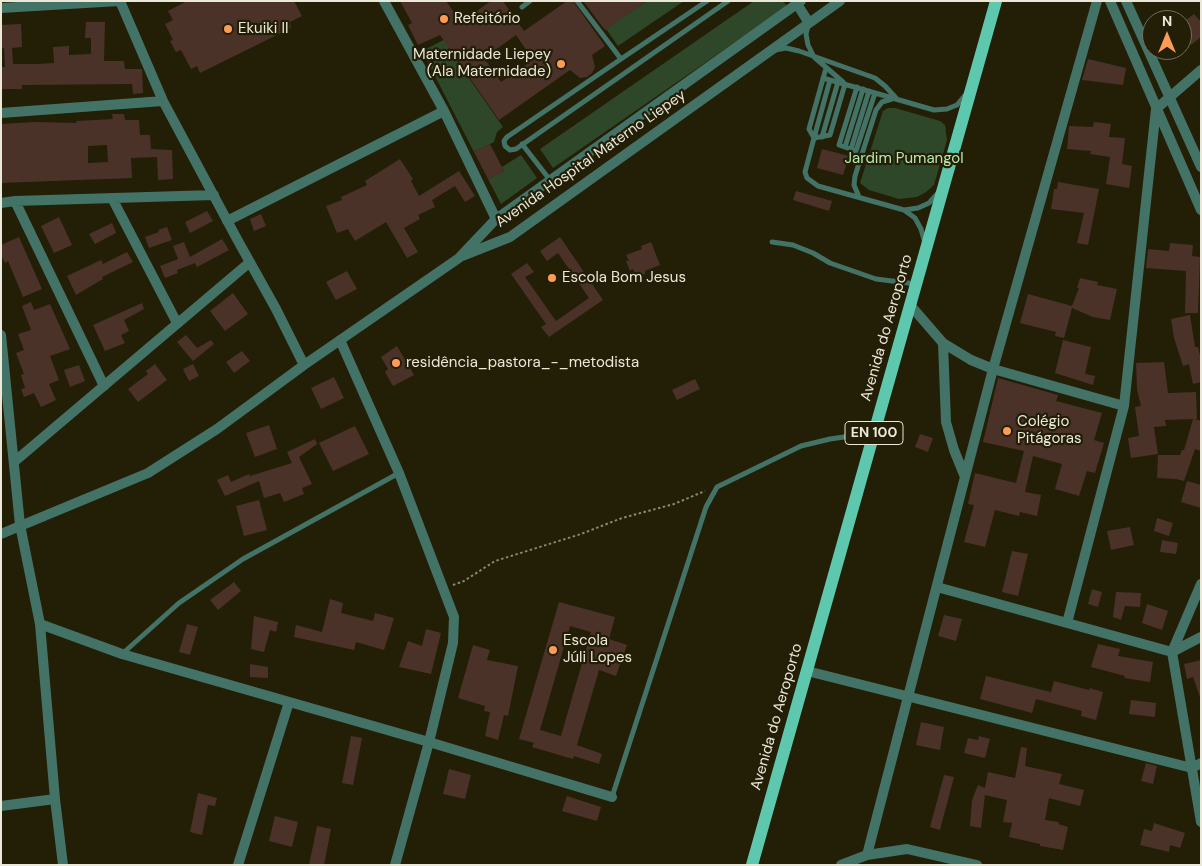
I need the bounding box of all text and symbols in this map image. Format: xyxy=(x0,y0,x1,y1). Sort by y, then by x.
place label: Refeitório xyxy=(454,10,521,28)
north arrow xyxy=(1142,10,1192,60)
text: N xyxy=(1162,12,1172,30)
marker: Refeitório xyxy=(438,13,450,25)
place label: Ekuiki II xyxy=(238,20,288,38)
marker: Ekuiki II xyxy=(222,23,234,35)
place label: Maternidade Liepey (Ala Maternidade) xyxy=(413,46,551,81)
marker: Maternidade Liepey (Ala Maternidade) xyxy=(555,58,567,70)
street label: Avenida Hospital Materno Liepey xyxy=(493,86,689,232)
park label: Jardim Pumangol xyxy=(844,150,964,168)
street label: Avenida do Aeroporto xyxy=(857,252,917,404)
place label: Escola Bom Jesus xyxy=(562,269,686,287)
marker: Escola Bom Jesus xyxy=(546,272,558,284)
place label: residência_pastora_-_metodista xyxy=(406,354,639,372)
marker: residência_pastora_-_metodista xyxy=(390,357,402,369)
place label: Colégio Pitágoras xyxy=(1017,413,1082,448)
road number: EN 100 xyxy=(845,422,903,444)
marker: Colégio Pitágoras xyxy=(1001,425,1013,437)
place label: Escola Júli Lopes xyxy=(563,632,632,667)
street label: Avenida do Aeroporto xyxy=(747,641,807,793)
marker: Escola Júli Lopes xyxy=(547,644,559,656)

